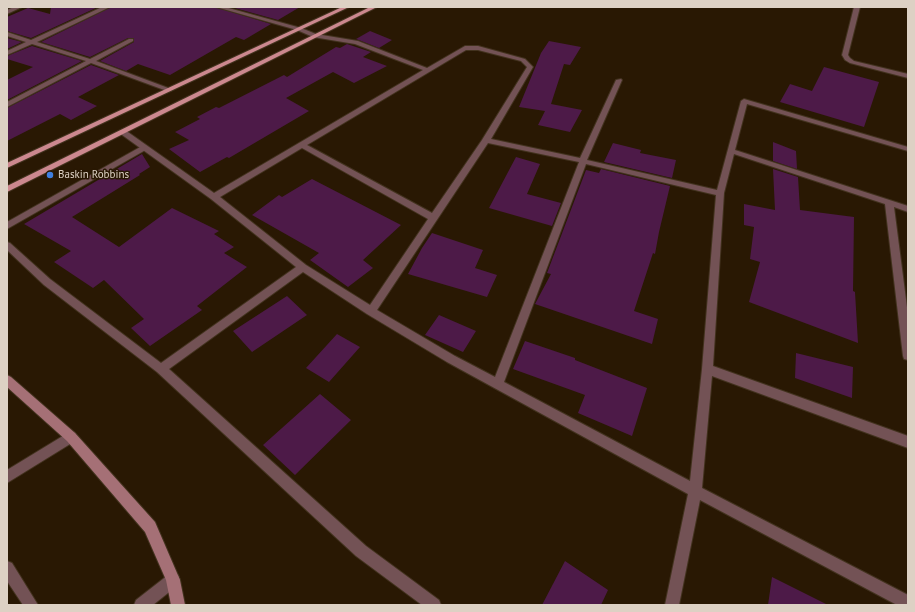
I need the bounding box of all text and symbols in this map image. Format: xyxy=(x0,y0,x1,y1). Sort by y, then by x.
place label: Baskin Robbins xyxy=(58,168,129,182)
marker: Baskin Robbins xyxy=(45,170,55,180)

